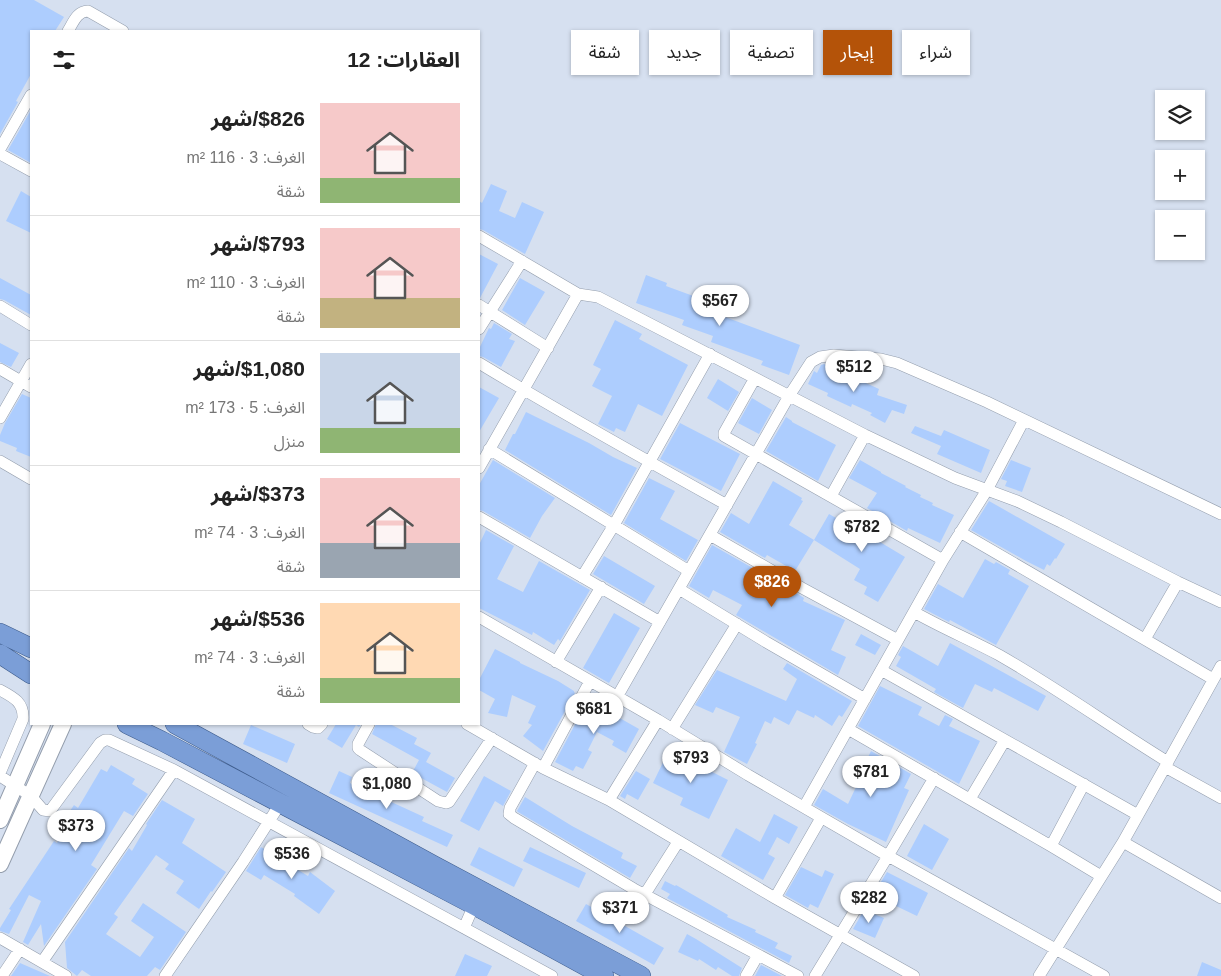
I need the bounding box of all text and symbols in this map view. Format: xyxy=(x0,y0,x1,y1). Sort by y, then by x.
chip: شقة xyxy=(571,30,639,75)
chip: جديد xyxy=(649,30,720,75)
chip: تصفية xyxy=(730,30,813,75)
chip: إيجار xyxy=(823,30,892,75)
chip: شراء xyxy=(902,30,970,75)
icon: filters xyxy=(50,46,78,74)
text: العقارات: 12 xyxy=(347,48,460,71)
map controls xyxy=(1155,90,1205,260)
button: layers xyxy=(1155,90,1205,140)
text: $826/شهر xyxy=(211,107,305,130)
icon: home xyxy=(360,123,420,183)
text: الغرف: 3 · 116 m² xyxy=(186,149,305,166)
button: + xyxy=(1155,150,1205,200)
text: شقة xyxy=(277,183,305,200)
button: − xyxy=(1155,210,1205,260)
text: $793/شهر xyxy=(211,232,305,255)
icon: home xyxy=(360,248,420,308)
text: الغرف: 3 · 110 m² xyxy=(186,274,305,291)
pin: $567 xyxy=(690,284,750,327)
text: $567 xyxy=(702,292,738,309)
text: شقة xyxy=(277,308,305,325)
pin: $512 xyxy=(824,350,884,393)
text: $1,080/شهر xyxy=(194,357,305,380)
text: $512 xyxy=(836,358,872,375)
icon: home xyxy=(360,373,420,433)
text: الغرف: 5 · 173 m² xyxy=(185,399,305,416)
text: منزل xyxy=(274,433,305,450)
text: $373/شهر xyxy=(211,482,305,505)
icon: home xyxy=(360,498,420,558)
pin: $782 xyxy=(832,510,892,553)
text: $782 xyxy=(844,518,880,535)
text: الغرف: 3 · 74 m² xyxy=(194,524,305,541)
text: شقة xyxy=(277,558,305,575)
pin: $826 xyxy=(742,566,802,608)
text: $826 xyxy=(754,573,790,590)
text: $536/شهر xyxy=(211,607,305,630)
icon: home xyxy=(360,623,420,683)
text: الغرف: 3 · 74 m² xyxy=(194,649,305,666)
text: شقة xyxy=(277,683,305,700)
pin: $681 xyxy=(564,692,624,735)
text: $681 xyxy=(576,700,612,717)
pin: $793 xyxy=(661,742,721,784)
text: $793 xyxy=(673,749,709,766)
pin: $781 xyxy=(841,756,901,798)
text: $781 xyxy=(853,763,889,780)
pin: $1,080 xyxy=(346,768,428,810)
text: $1,080 xyxy=(363,775,411,792)
pin: $373 xyxy=(46,810,106,852)
text: $373 xyxy=(58,817,94,834)
pin: $536 xyxy=(262,838,322,880)
text: $536 xyxy=(274,845,310,862)
pin: $282 xyxy=(839,882,899,924)
text: $282 xyxy=(851,889,887,906)
pin: $371 xyxy=(590,892,650,934)
text: $371 xyxy=(602,899,638,916)

